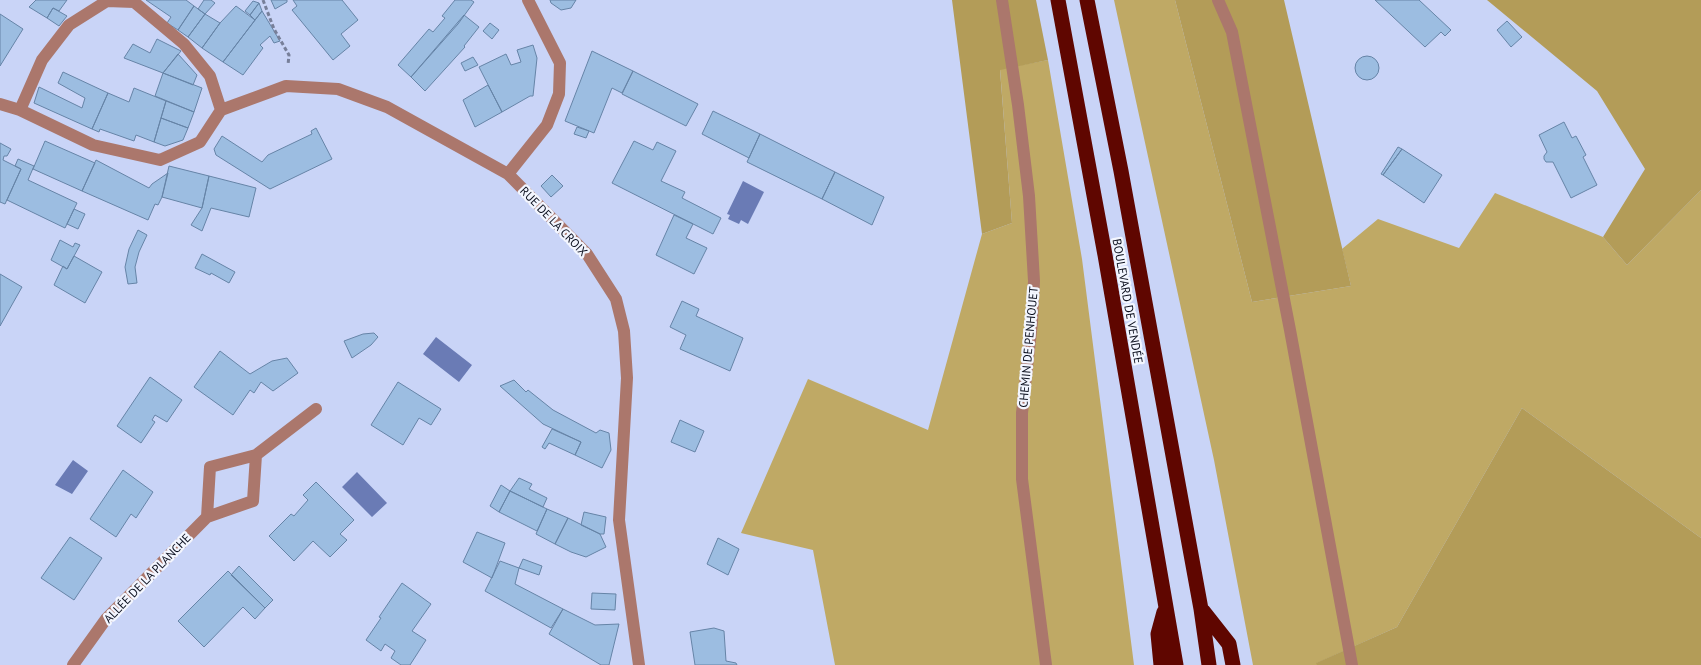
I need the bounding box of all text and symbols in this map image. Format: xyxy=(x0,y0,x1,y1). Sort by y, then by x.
street label: RUE DE LA CROIX xyxy=(517,183,591,259)
street label: BOULEVARD DE VENDÉE xyxy=(1110,237,1146,365)
street label: CHEMIN DE PENHOUET xyxy=(1015,285,1041,408)
street label: ALLÉE DE LA PLANCHE xyxy=(100,530,194,626)

